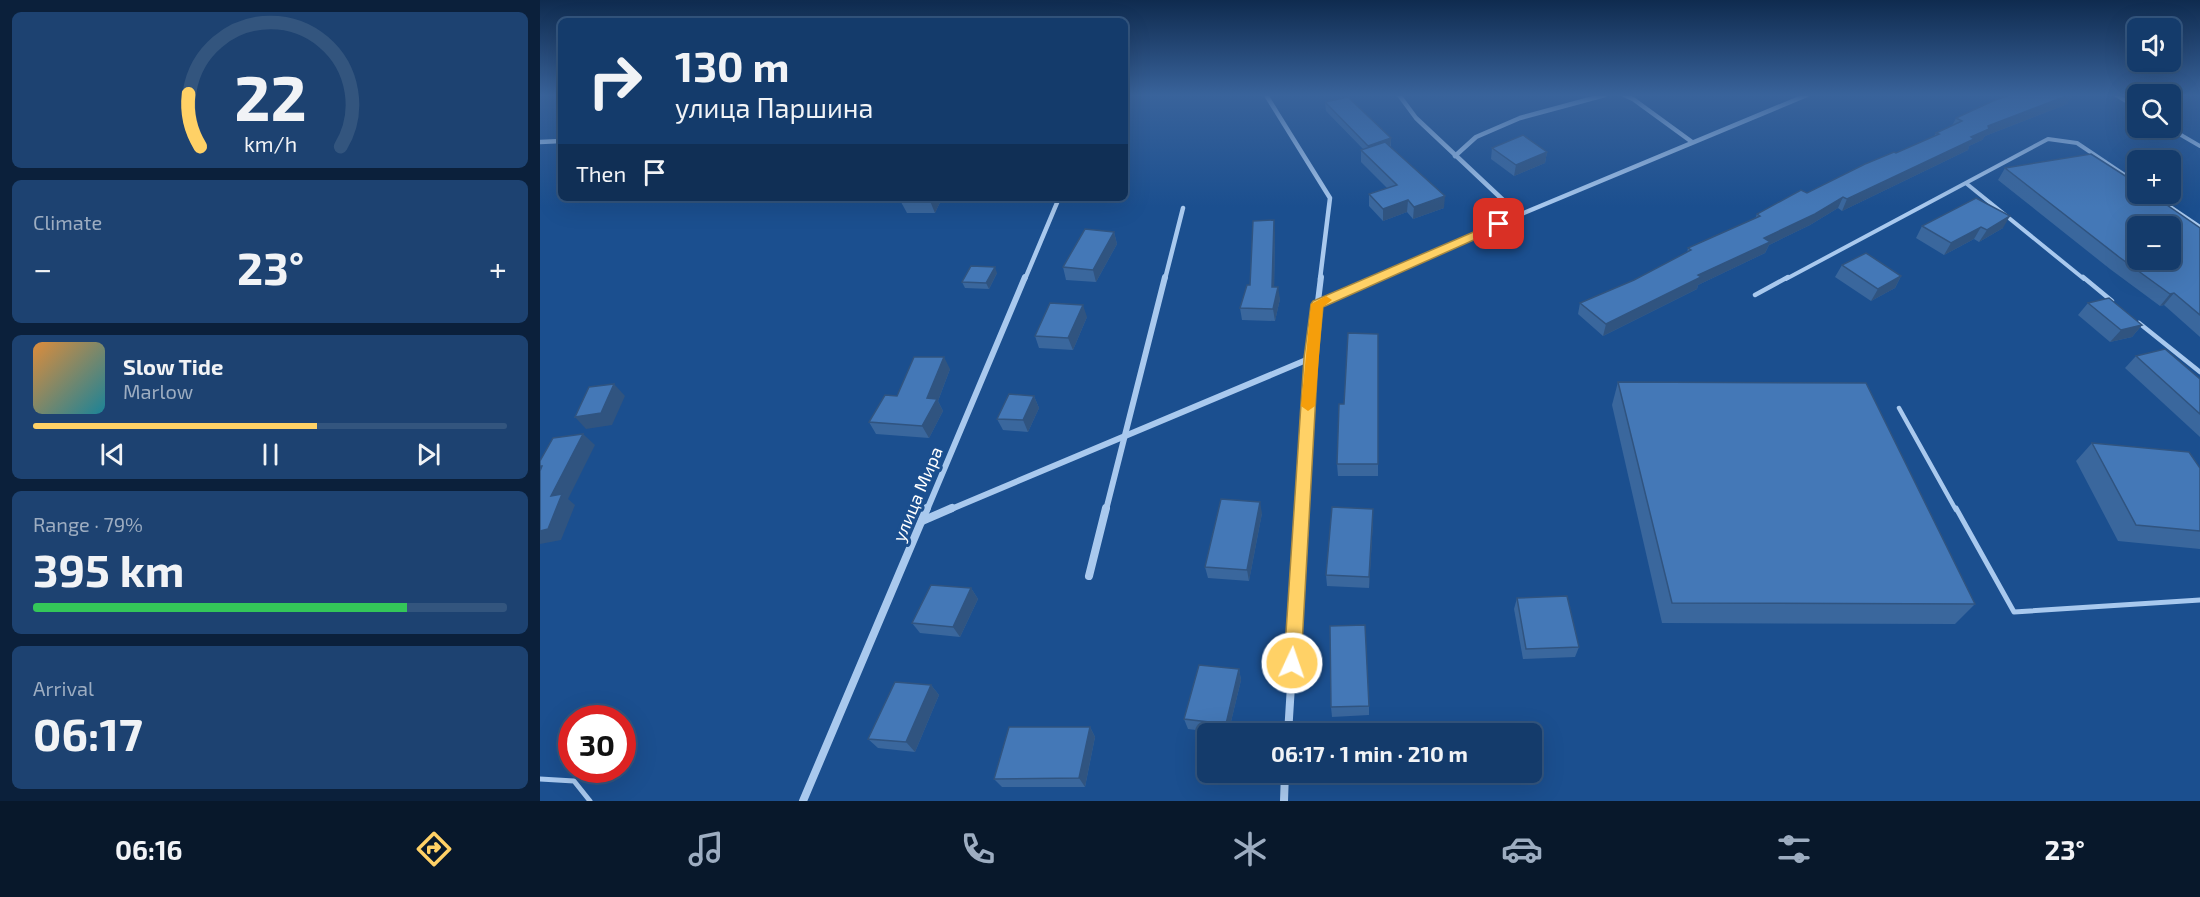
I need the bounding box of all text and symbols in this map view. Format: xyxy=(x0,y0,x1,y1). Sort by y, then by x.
map controls xyxy=(2127,18,2181,270)
button: sound xyxy=(2127,18,2181,72)
text: 130 m xyxy=(675,40,790,90)
icon: right xyxy=(576,42,654,120)
text: 22 xyxy=(234,59,306,134)
button: search xyxy=(2127,84,2181,138)
text: улица Паршина xyxy=(675,91,873,123)
text: km/h xyxy=(243,131,297,156)
button: + xyxy=(2127,150,2181,204)
icon: arrive xyxy=(638,156,671,189)
text: Then xyxy=(576,160,626,186)
pin xyxy=(1473,198,1524,249)
icon: arrive xyxy=(1482,207,1515,240)
text: Climate xyxy=(33,210,102,234)
button: − xyxy=(2127,216,2181,270)
text: 23° xyxy=(237,240,304,294)
text: − xyxy=(33,248,52,288)
text: + xyxy=(489,248,507,288)
text: Slow Tide xyxy=(123,353,223,379)
text: Marlow xyxy=(123,379,193,403)
icon: previous xyxy=(96,438,129,471)
icon: pause xyxy=(254,438,287,471)
icon: next xyxy=(412,438,445,471)
street label: улица Мира xyxy=(887,443,947,545)
text: Range · 79% xyxy=(33,512,143,536)
text: 395 km xyxy=(33,542,184,596)
position arrow xyxy=(1260,631,1324,695)
text: Arrival xyxy=(33,676,94,700)
speed limit sign: 30 xyxy=(558,705,636,783)
text: 06:17 xyxy=(33,706,143,760)
text: 06:17 · 1 min · 210 m xyxy=(1271,740,1468,766)
icon: directions xyxy=(413,828,455,870)
icon: music xyxy=(685,828,727,870)
icon: phone xyxy=(957,828,999,870)
icon: climate xyxy=(1229,828,1271,870)
icon: car xyxy=(1501,828,1543,870)
icon: filters xyxy=(1773,828,1815,870)
text: 06:16 xyxy=(115,833,183,865)
text: 23° xyxy=(2045,833,2085,865)

